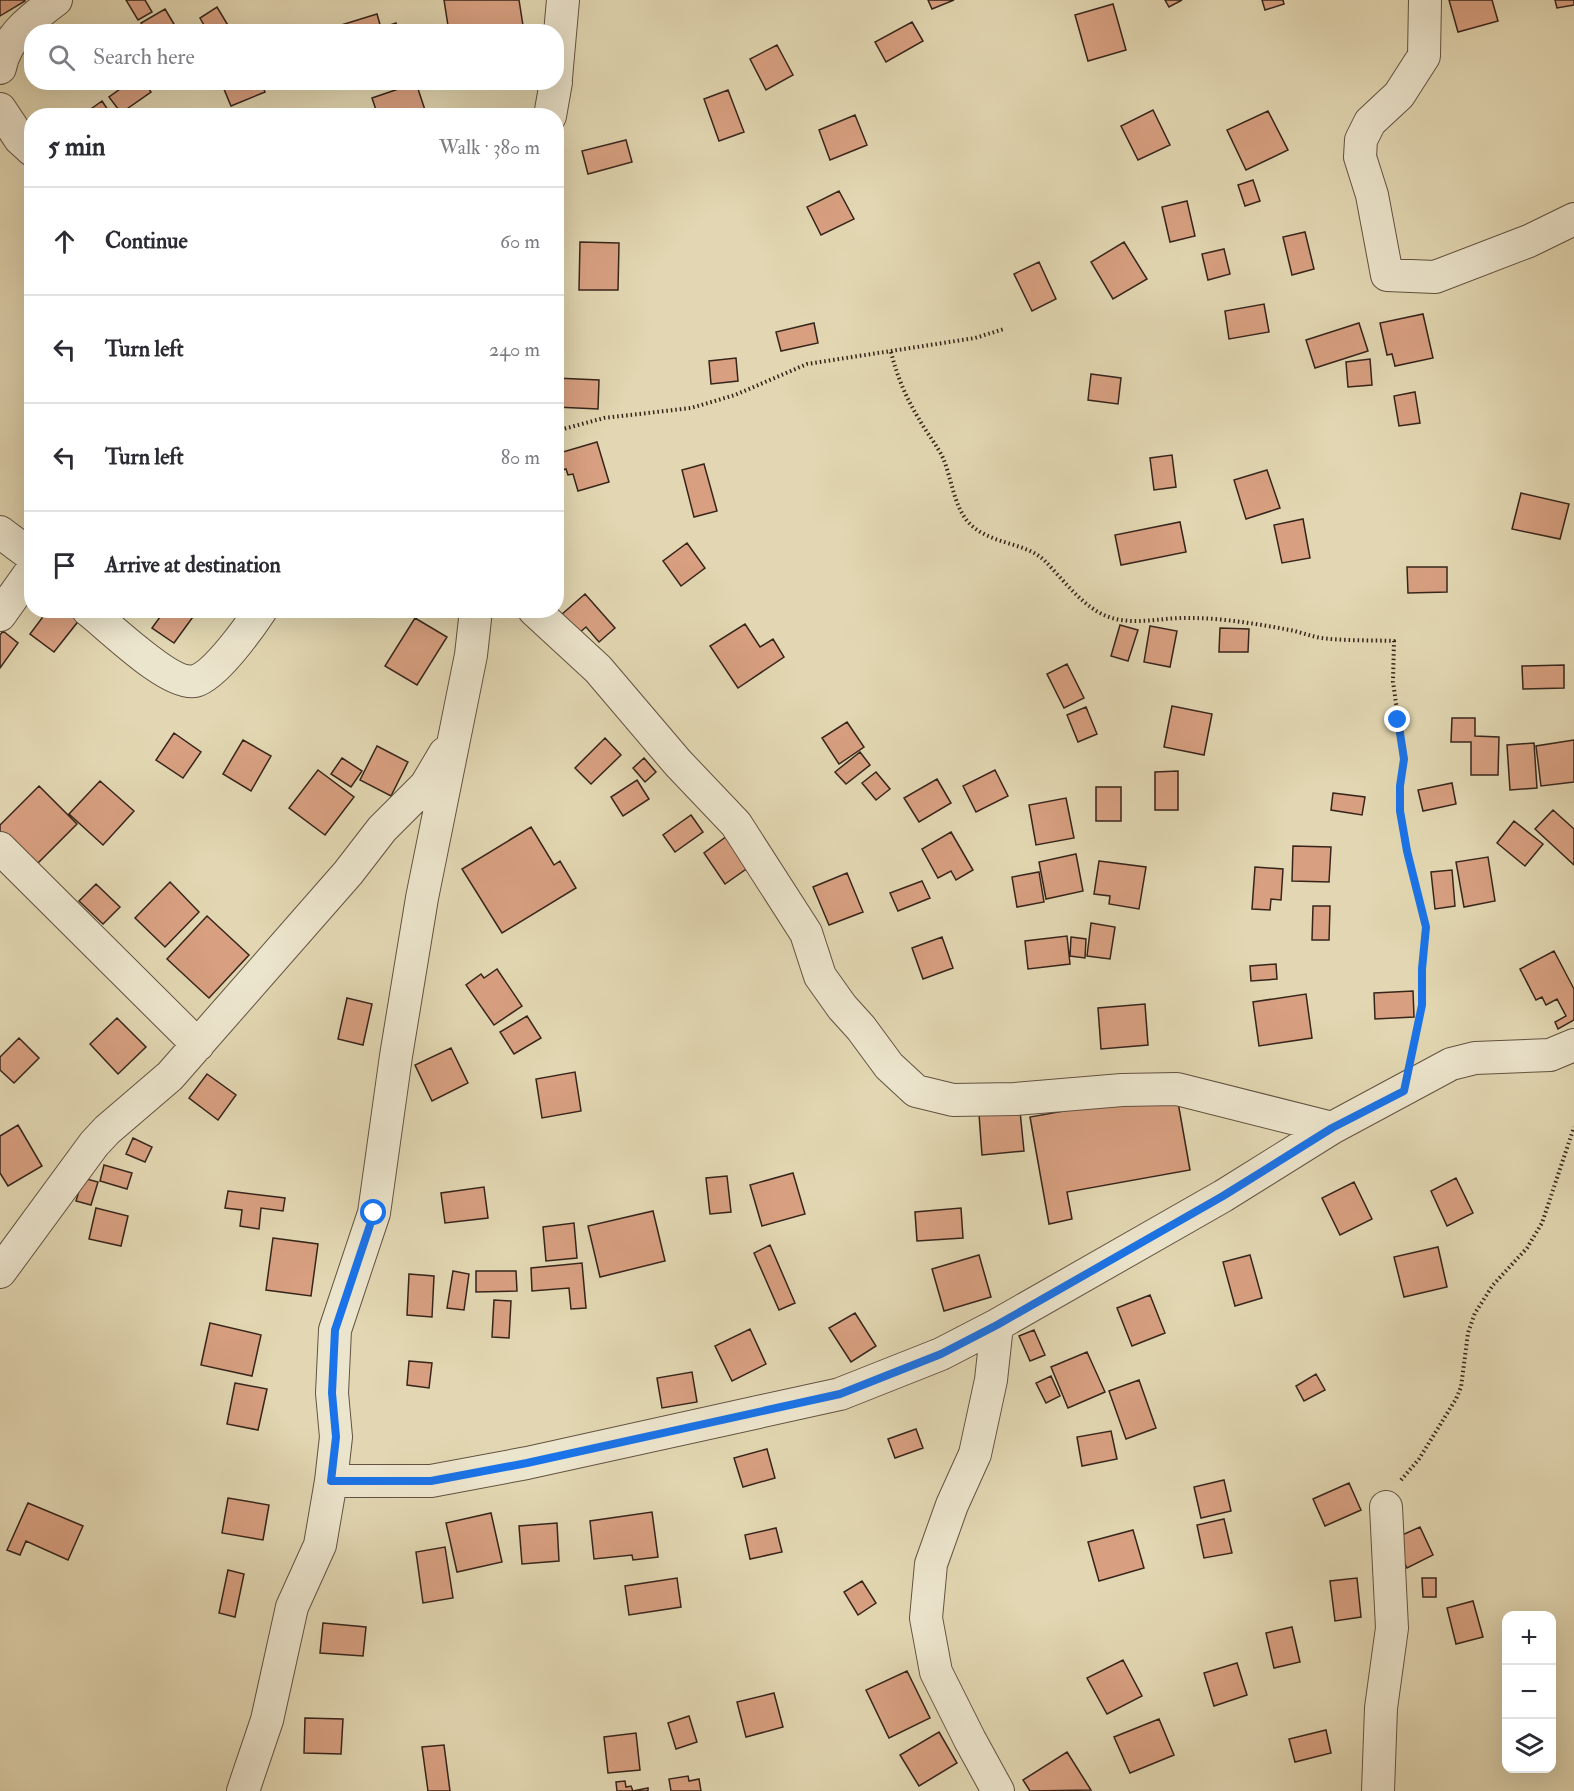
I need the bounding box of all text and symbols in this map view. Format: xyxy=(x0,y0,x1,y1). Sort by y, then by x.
search box xyxy=(24,24,564,90)
icon: search xyxy=(45,41,78,74)
text: Search here xyxy=(93,43,195,71)
text: 5 min xyxy=(48,131,105,163)
text: Walk · 380 m xyxy=(439,135,540,160)
icon: ahead xyxy=(48,225,81,258)
text: Continue xyxy=(105,227,188,255)
text: 60 m xyxy=(500,229,540,254)
icon: left xyxy=(48,333,81,366)
text: Turn left xyxy=(105,335,184,363)
text: 240 m xyxy=(489,337,540,362)
icon: left xyxy=(48,441,81,474)
text: Turn left xyxy=(105,443,184,471)
text: 80 m xyxy=(501,445,540,470)
icon: arrive xyxy=(48,549,81,582)
text: Arrive at destination xyxy=(105,551,281,579)
route end xyxy=(1384,706,1410,732)
route start xyxy=(360,1199,386,1225)
map controls xyxy=(1502,1611,1556,1773)
button: + xyxy=(1502,1611,1556,1665)
button: − xyxy=(1502,1665,1556,1719)
button: layers xyxy=(1502,1719,1556,1773)

